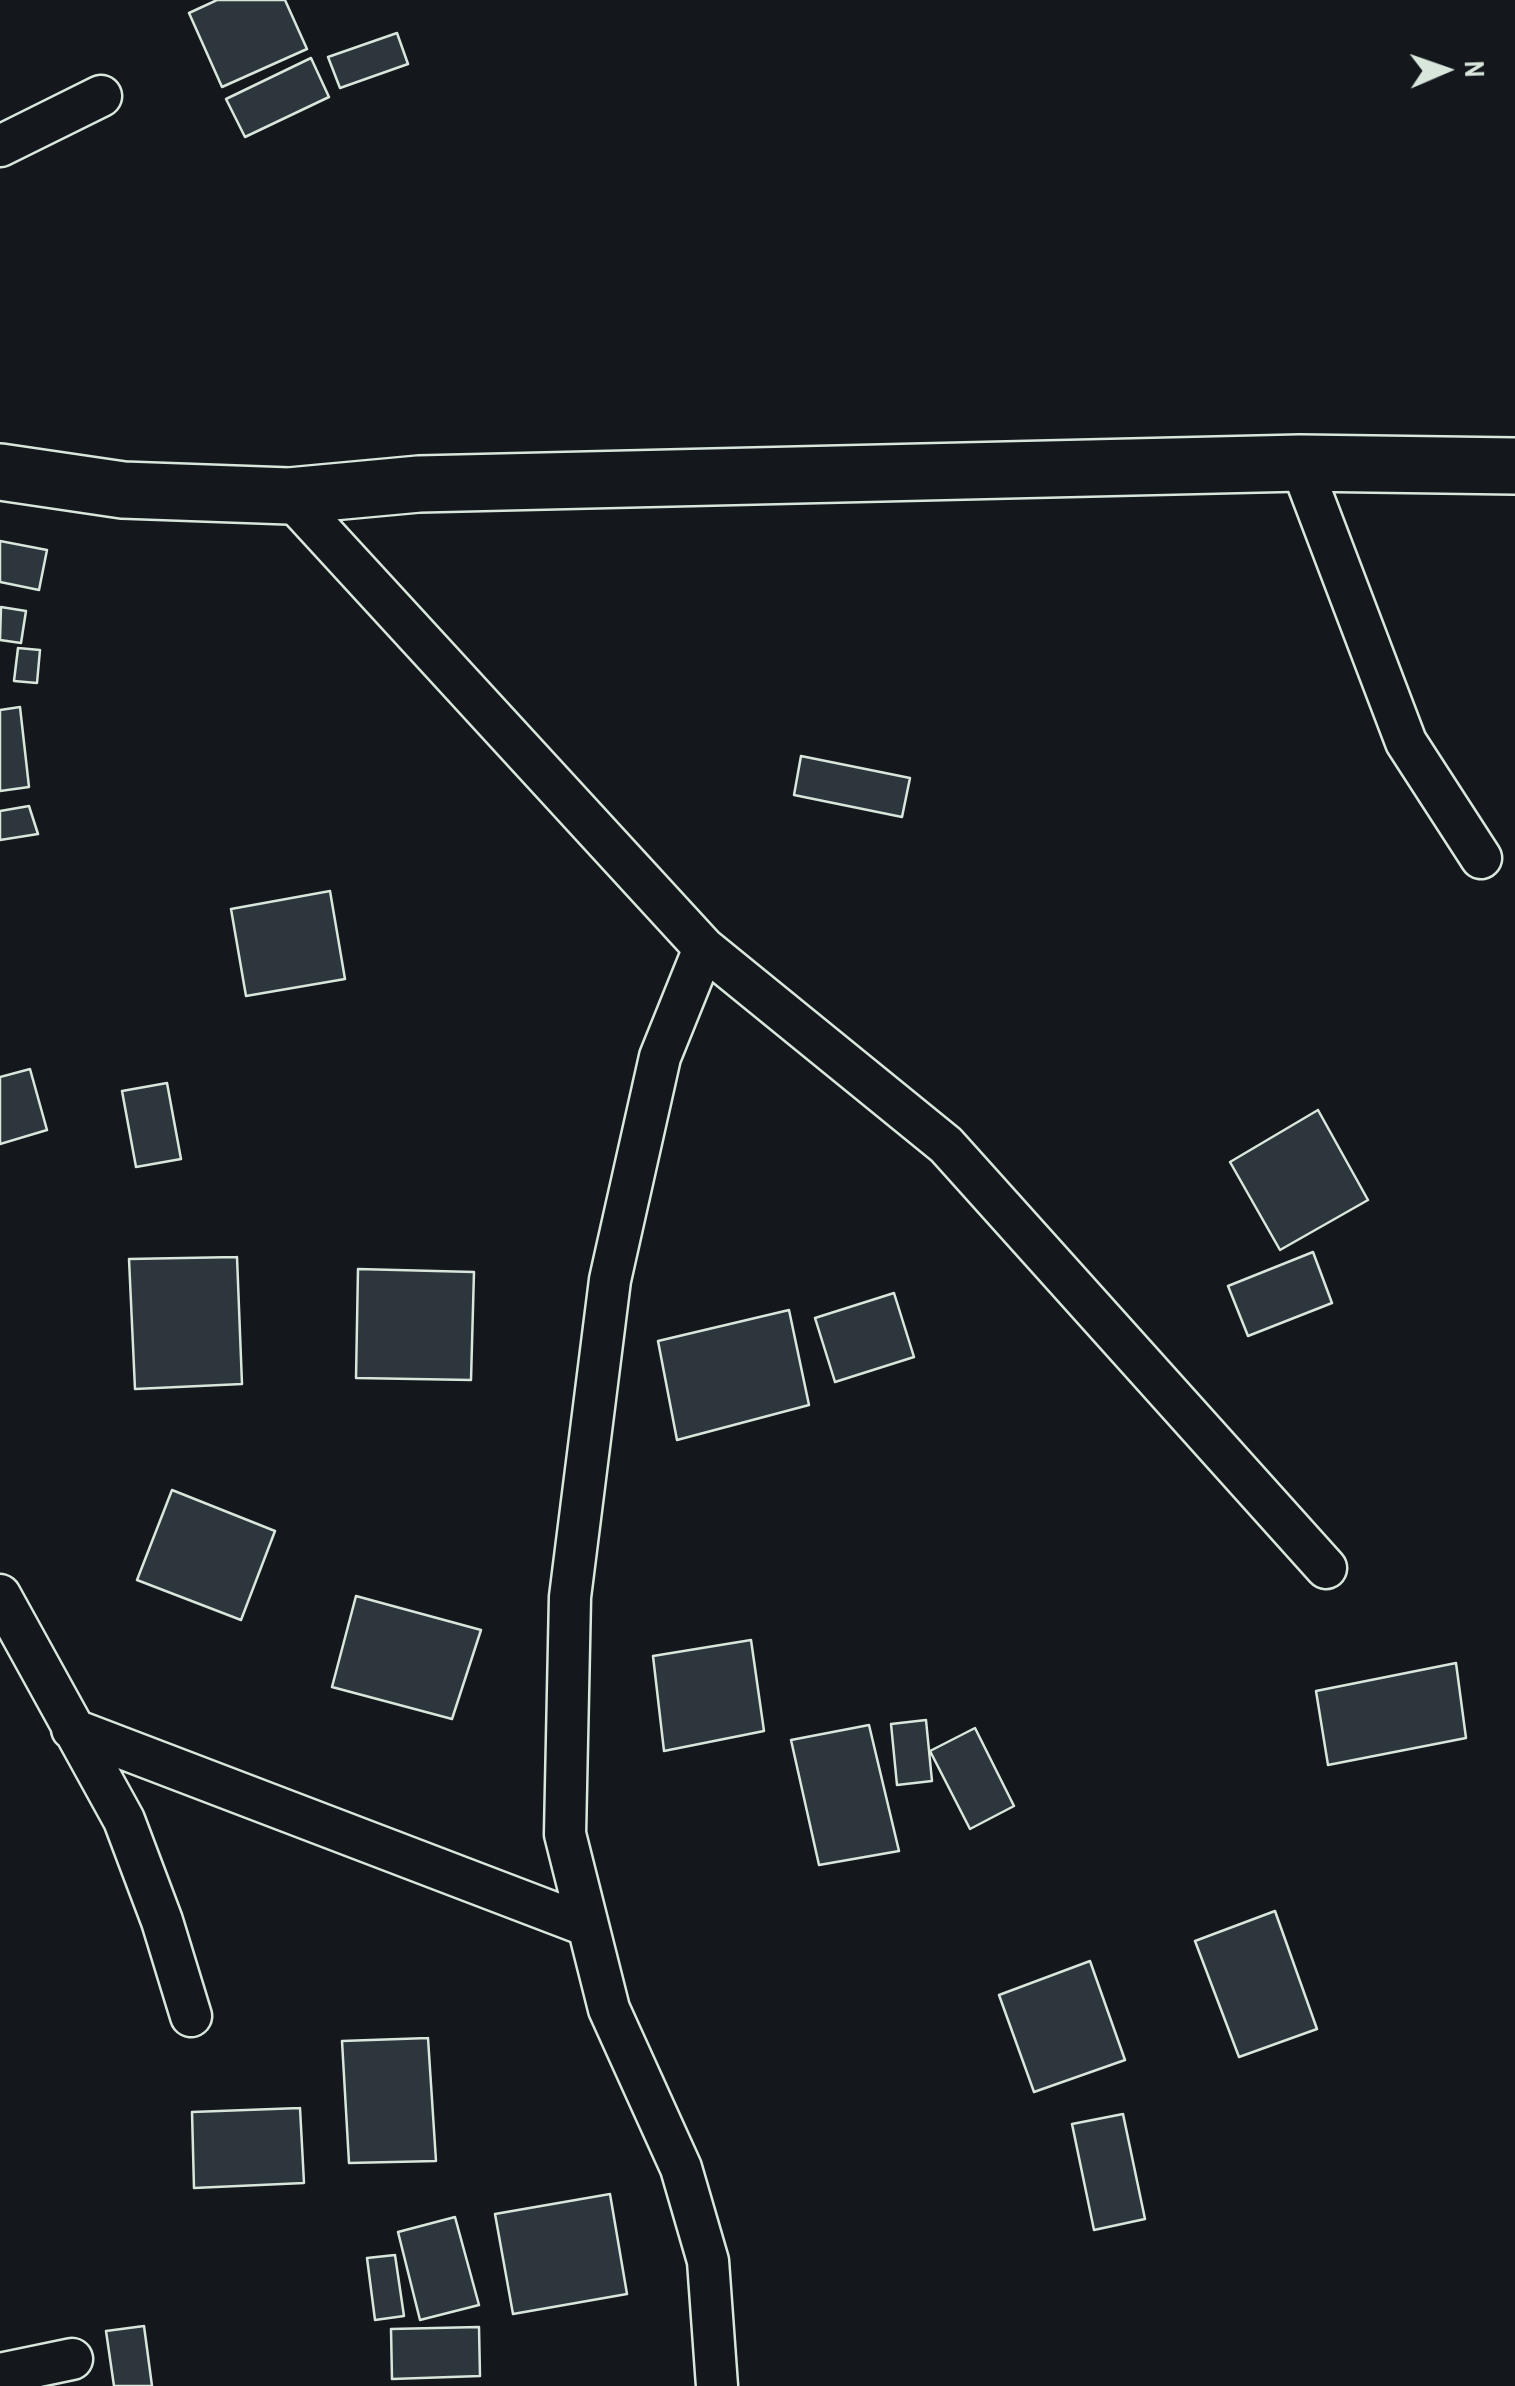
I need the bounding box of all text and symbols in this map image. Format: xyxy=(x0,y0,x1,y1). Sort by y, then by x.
north arrow xyxy=(1395,20,1495,120)
text: N xyxy=(1456,60,1494,78)

